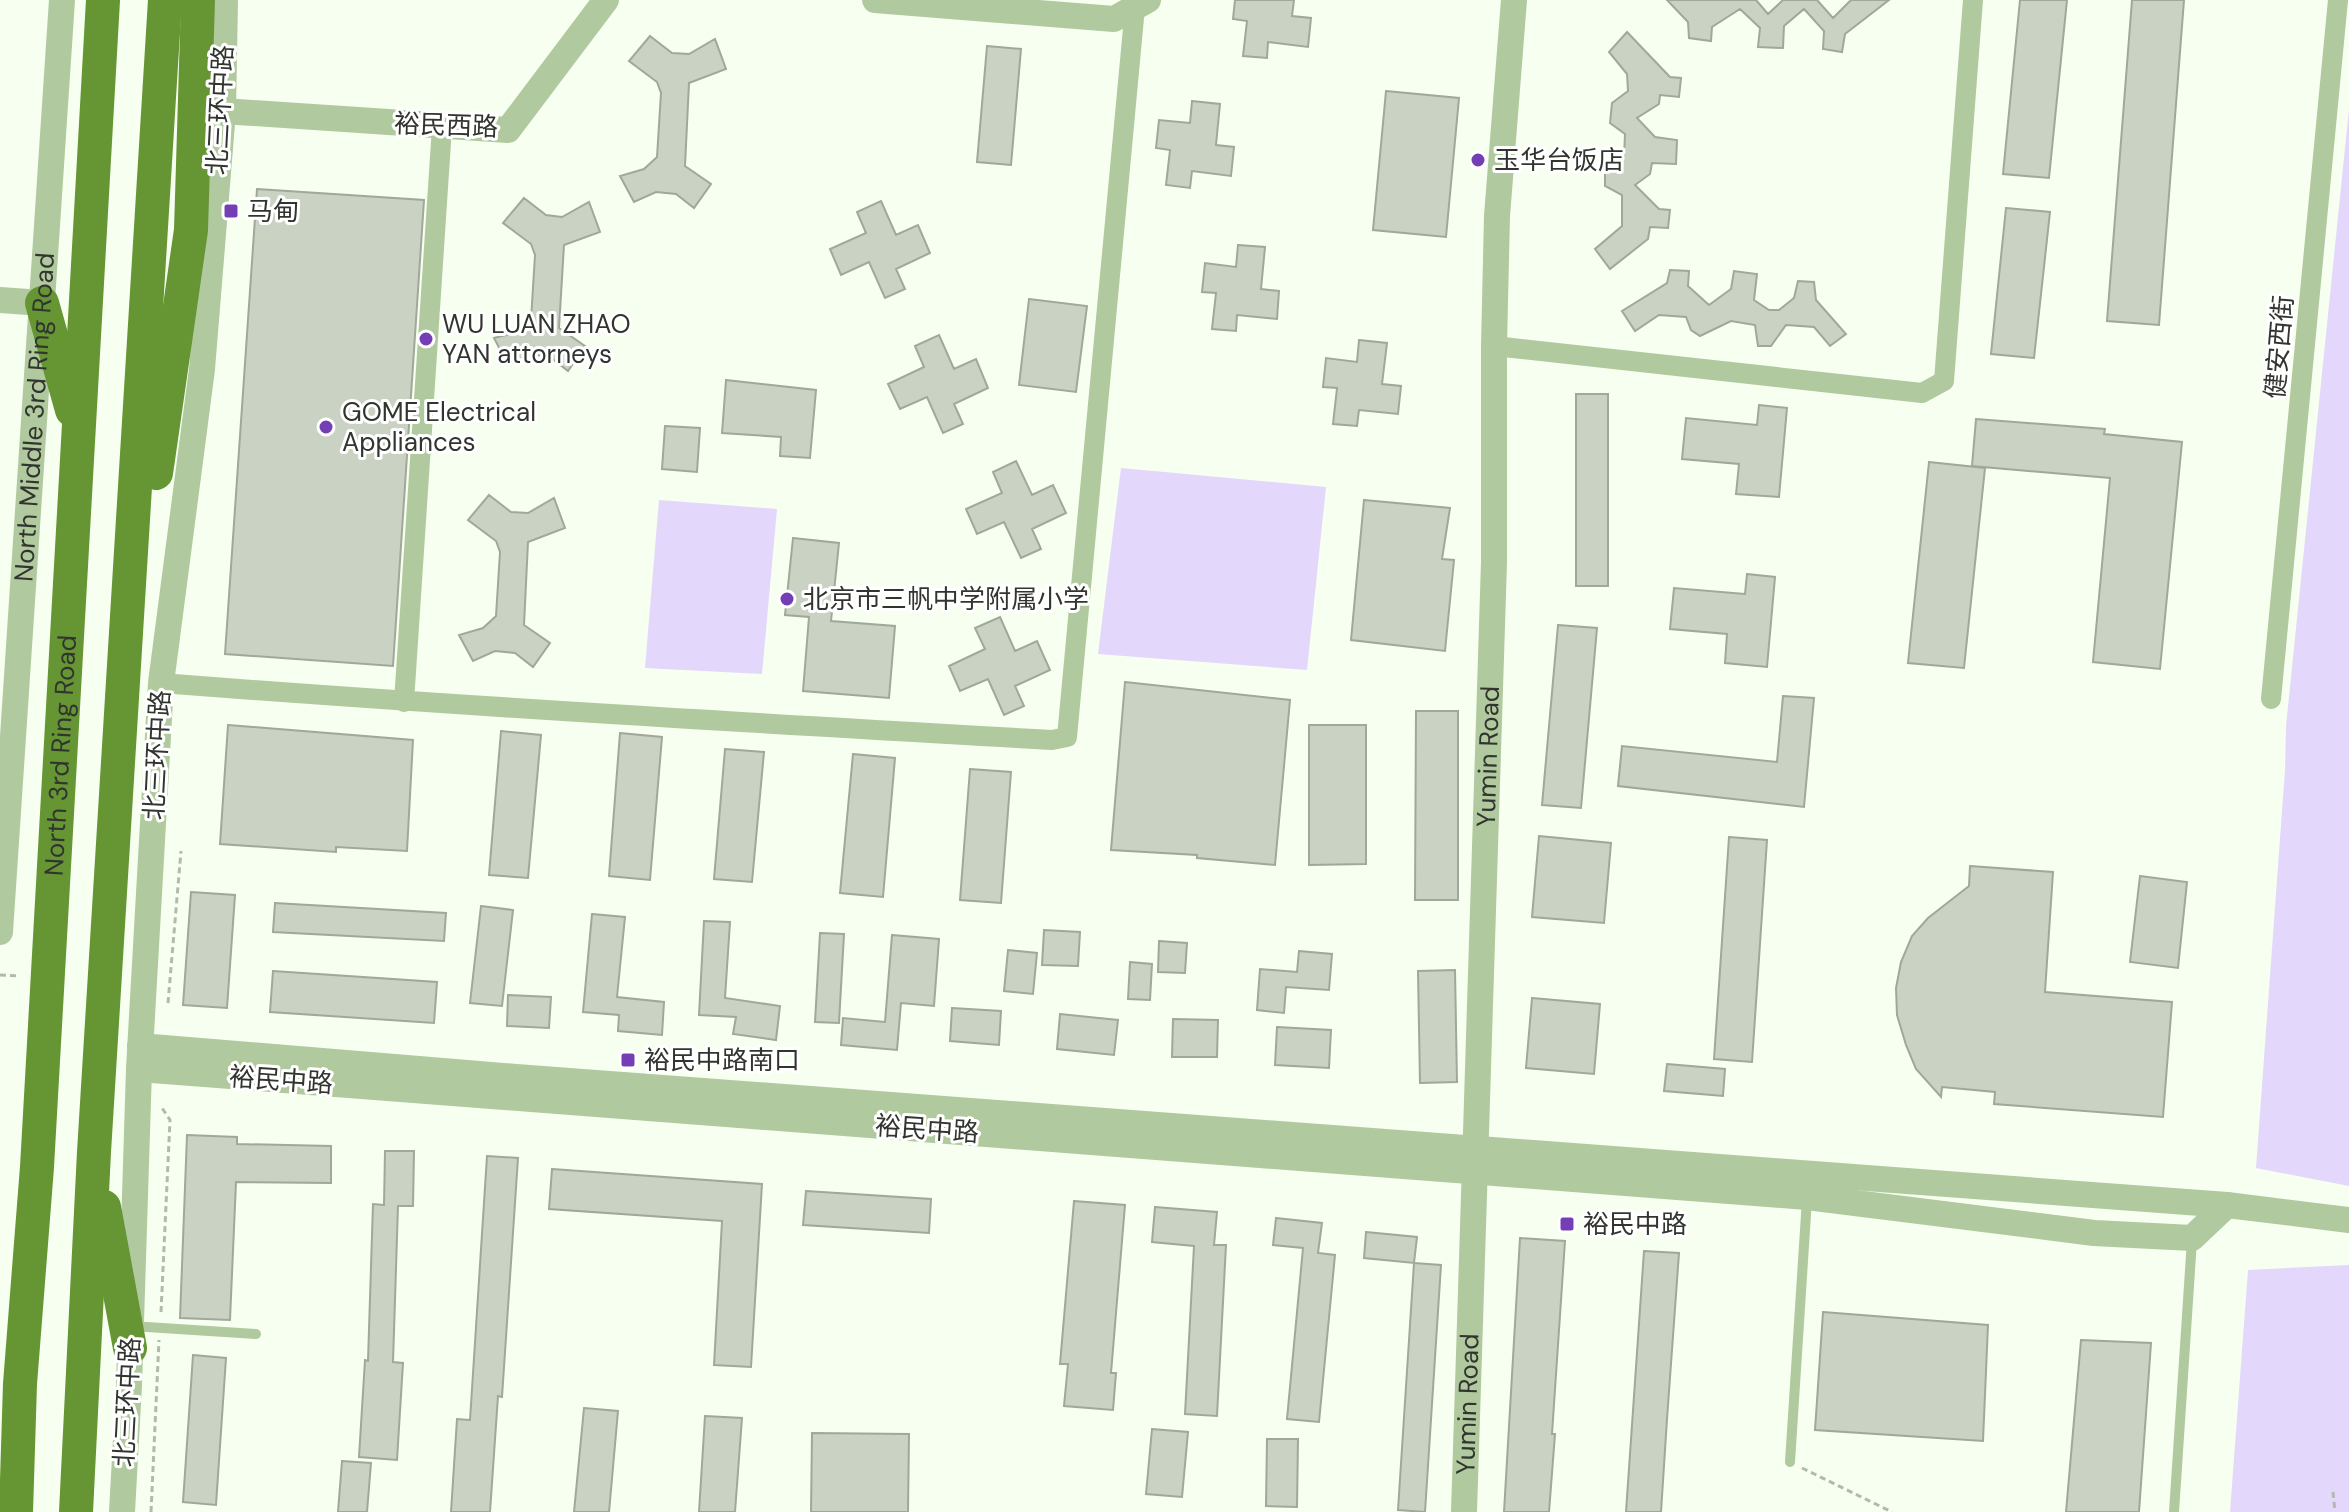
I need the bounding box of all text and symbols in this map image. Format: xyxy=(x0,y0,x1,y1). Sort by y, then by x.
street label: 北三环中路 xyxy=(200,44,240,176)
street label: 裕民西路 xyxy=(393,106,499,144)
place label: 玉华台饭店 xyxy=(1494,143,1624,177)
marker: 玉华台饭店 xyxy=(1469,151,1487,169)
place label: 马甸 xyxy=(247,194,299,228)
marker: 马甸 xyxy=(222,202,240,220)
street label: North Middle 3rd Ring Road xyxy=(6,251,62,583)
street label: 健安西街 xyxy=(2258,294,2300,400)
place label: WU LUAN ZHAO YAN attorneys xyxy=(442,307,631,371)
marker: WU LUAN ZHAO YAN attorneys xyxy=(417,330,435,348)
place label: GOME Electrical Appliances xyxy=(342,395,536,459)
marker: GOME Electrical Appliances xyxy=(317,418,335,436)
place label: 北京市三帆中学附属小学 xyxy=(803,582,1089,616)
marker: 北京市三帆中学附属小学 xyxy=(778,590,796,608)
street label: North 3rd Ring Road xyxy=(36,634,84,877)
street label: Yumin Road xyxy=(1469,685,1507,827)
street label: 北三环中路 xyxy=(137,689,177,821)
place label: 裕民中路南口 xyxy=(644,1043,800,1077)
marker: 裕民中路南口 xyxy=(619,1051,637,1069)
street label: 裕民中路 xyxy=(228,1059,334,1101)
street label: 裕民中路 xyxy=(874,1108,980,1150)
place label: 裕民中路 xyxy=(1583,1207,1687,1241)
marker: 裕民中路 xyxy=(1558,1215,1576,1233)
street label: Yumin Road xyxy=(1448,1333,1487,1475)
street label: 北三环中路 xyxy=(107,1336,147,1468)

